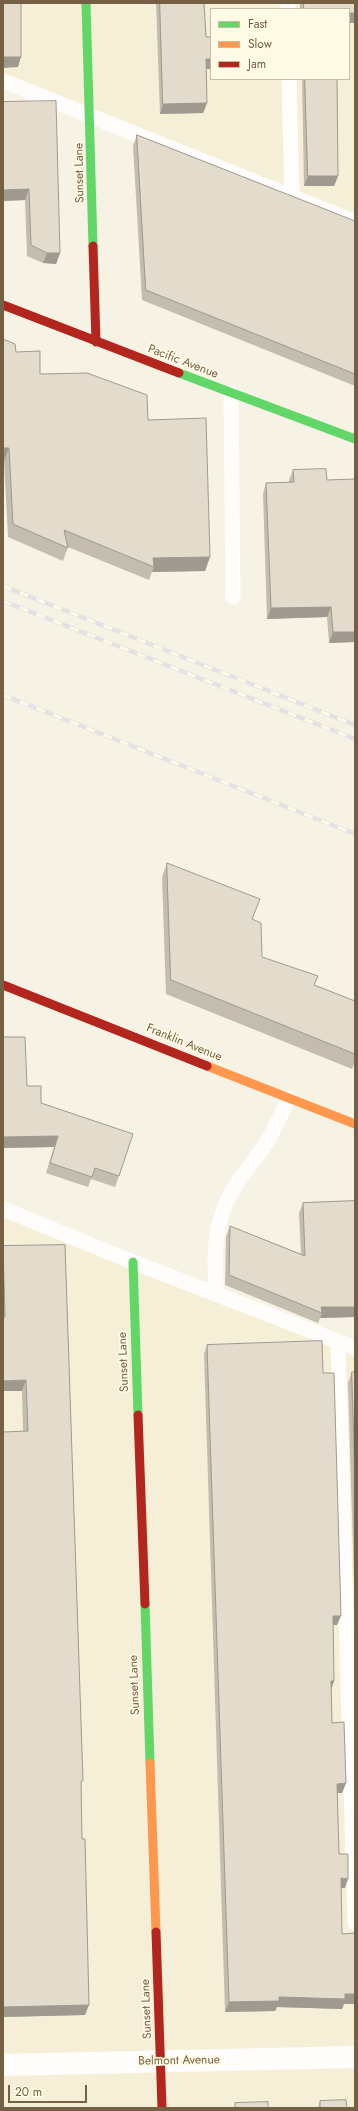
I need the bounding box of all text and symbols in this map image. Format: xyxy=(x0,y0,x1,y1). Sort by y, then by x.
legend xyxy=(210,8,350,80)
text: Fast xyxy=(248,15,267,33)
text: Slow xyxy=(248,35,272,53)
text: Jam xyxy=(248,55,266,73)
street label: Sunset Lane xyxy=(72,143,88,203)
street label: Pacific Avenue xyxy=(146,342,220,382)
street label: Franklin Avenue xyxy=(144,1021,224,1065)
street label: Sunset Lane xyxy=(116,1332,132,1392)
street label: Sunset Lane xyxy=(127,1655,143,1715)
street label: Sunset Lane xyxy=(139,1979,155,2039)
street label: Belmont Avenue xyxy=(138,2053,220,2069)
scale bar xyxy=(10,2077,89,2103)
text: 20 m xyxy=(15,2083,42,2101)

